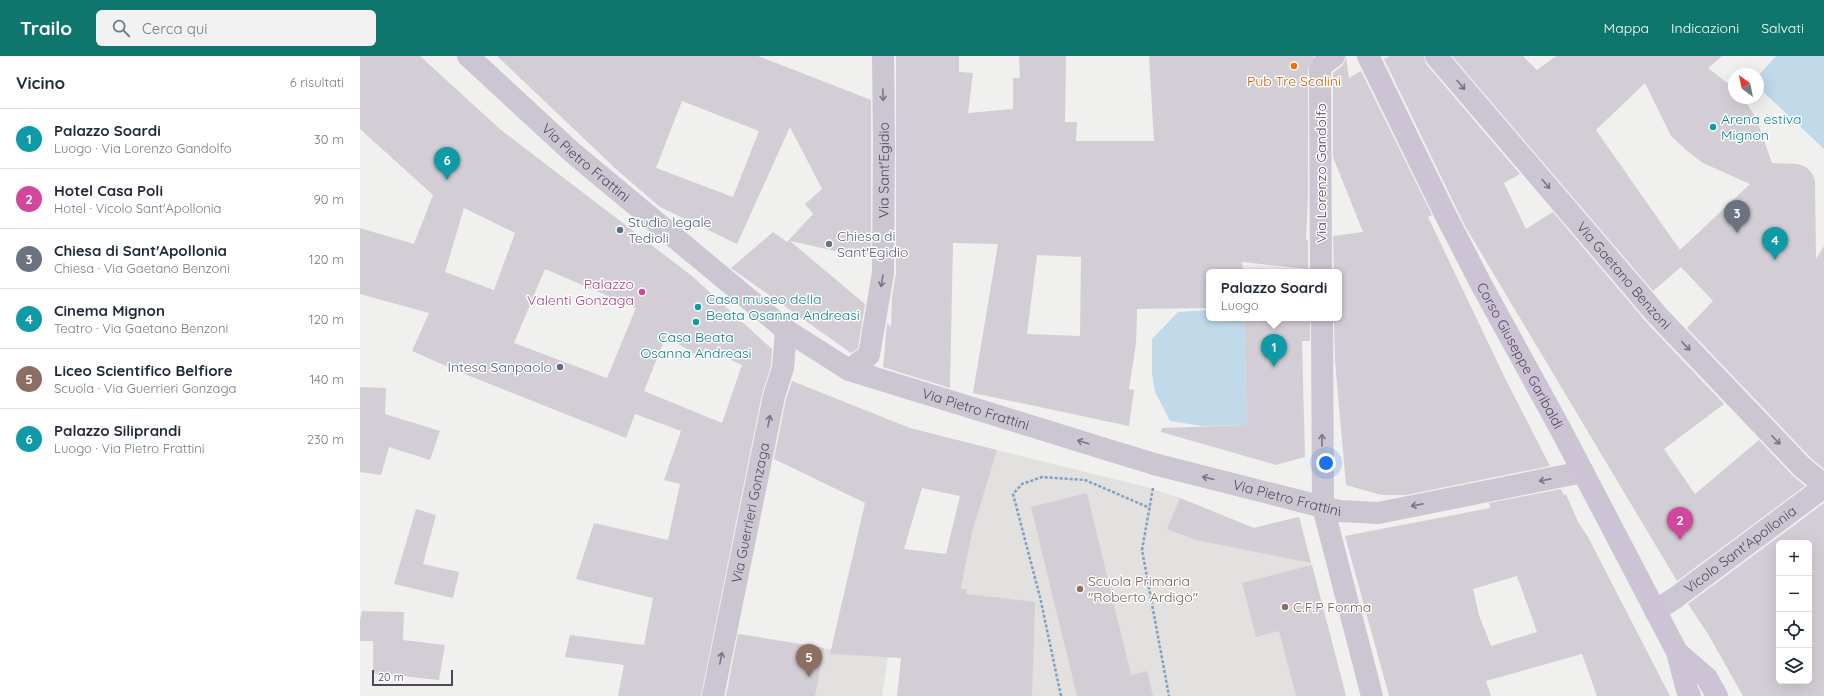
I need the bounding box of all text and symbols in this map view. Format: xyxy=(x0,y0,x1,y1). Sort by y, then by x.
search box xyxy=(96,10,376,46)
text: Trailo xyxy=(20,16,72,40)
icon: search xyxy=(110,17,132,39)
text: Cerca qui xyxy=(142,19,208,38)
text: Mappa xyxy=(1604,19,1649,37)
text: Indicazioni xyxy=(1671,19,1739,37)
text: Salvati xyxy=(1761,19,1804,37)
marker: Pub Tre Scalini xyxy=(1289,61,1299,71)
north arrow xyxy=(1728,68,1764,104)
text: Vicino xyxy=(16,72,65,93)
place label: Pub Tre Scalini xyxy=(1247,72,1341,90)
text: 6 risultati xyxy=(290,74,344,90)
one-way arrow xyxy=(1457,80,1466,91)
one-way arrow xyxy=(879,88,887,101)
street label: Via Lorenzo Gandolfo xyxy=(1312,103,1330,243)
place label: Arena estiva Mignon xyxy=(1721,110,1802,144)
street label: Via Pietro Frattini xyxy=(538,120,634,206)
text: Palazzo Soardi xyxy=(54,121,161,140)
street label: Via Sant'Egidio xyxy=(874,122,893,218)
marker: Arena estiva Mignon xyxy=(1708,122,1718,132)
text: 1 xyxy=(26,131,32,147)
text: 30 m xyxy=(314,131,344,147)
text: Luogo · Via Lorenzo Gandolfo xyxy=(54,140,232,156)
pin: 6 xyxy=(434,147,460,180)
one-way arrow xyxy=(1541,179,1550,190)
text: Hotel Casa Poli xyxy=(54,181,163,200)
text: 2 xyxy=(25,191,33,207)
text: 90 m xyxy=(314,191,344,207)
text: Hotel · Vicolo Sant'Apollonia xyxy=(54,200,221,216)
pin: 3 xyxy=(1724,200,1750,233)
place label: Studio legale Tedioli xyxy=(628,213,711,247)
street label: Via Gaetano Benzoni xyxy=(1573,218,1675,333)
marker: Studio legale Tedioli xyxy=(615,225,625,235)
place label: Chiesa di Sant'Egidio xyxy=(837,227,908,261)
pin: 4 xyxy=(1762,227,1788,260)
marker: Chiesa di Sant'Egidio xyxy=(824,239,834,249)
text: Chiesa di Sant'Apollonia xyxy=(54,241,227,260)
text: 3 xyxy=(26,251,32,267)
text: 120 m xyxy=(309,251,344,267)
text: Chiesa · Via Gaetano Benzoni xyxy=(54,260,230,276)
popup xyxy=(1206,269,1342,321)
one-way arrow xyxy=(878,274,886,287)
place label: Palazzo Valenti Gonzaga xyxy=(527,275,634,309)
text: Palazzo Soardi xyxy=(1221,278,1327,297)
street label: Corso Giuseppe Garibaldi xyxy=(1473,279,1568,432)
marker: Palazzo Valenti Gonzaga xyxy=(637,287,647,297)
place label: Casa museo della Beata Osanna Andreasi xyxy=(706,290,860,324)
text: Luogo xyxy=(1221,297,1259,313)
text: Cinema Mignon xyxy=(54,301,165,320)
marker: Casa museo della Beata Osanna Andreasi xyxy=(693,302,703,312)
text: 4 xyxy=(25,311,33,327)
text: 120 m xyxy=(309,311,344,327)
marker: Casa Beata Osanna Andreasi xyxy=(691,317,701,327)
text: Teatro · Via Gaetano Benzoni xyxy=(54,320,228,336)
place label: Casa Beata Osanna Andreasi xyxy=(640,328,752,362)
pin: 1 xyxy=(1261,334,1287,367)
one-way arrow xyxy=(1681,341,1691,351)
place label: Intesa Sanpaolo xyxy=(447,358,552,376)
text: Liceo Scientifico Belfiore xyxy=(54,361,233,380)
marker: Intesa Sanpaolo xyxy=(555,362,565,372)
text: 5 xyxy=(25,371,33,387)
text: 140 m xyxy=(309,371,344,387)
text: Scuola · Via Guerrieri Gonzaga xyxy=(54,380,236,396)
street label: Via Pietro Frattini xyxy=(920,384,1031,434)
one-way arrow xyxy=(765,414,773,427)
text: Palazzo Siliprandi xyxy=(54,421,181,440)
text: 6 xyxy=(25,431,33,447)
text: 230 m xyxy=(307,431,344,447)
one-way arrow xyxy=(1318,434,1326,447)
one-way arrow xyxy=(1771,435,1781,445)
one-way arrow xyxy=(1077,438,1090,445)
text: Luogo · Via Pietro Frattini xyxy=(54,440,205,456)
street label: Via Guerrieri Gonzaga xyxy=(727,441,773,585)
your location xyxy=(1316,453,1336,473)
one-way arrow xyxy=(1202,473,1215,481)
street label: Via Pietro Frattini xyxy=(1231,475,1341,520)
one-way arrow xyxy=(1539,476,1552,484)
one-way arrow xyxy=(1411,502,1424,510)
street label: Vicolo Sant'Apollonia xyxy=(1680,502,1800,597)
pin: 2 xyxy=(1667,507,1693,540)
map controls xyxy=(1776,540,1812,684)
button: + xyxy=(1776,540,1812,576)
place label: Scuola Primaria "Roberto Ardigò" xyxy=(1088,572,1198,606)
button: − xyxy=(1776,576,1812,612)
marker: Scuola Primaria "Roberto Ardigò" xyxy=(1075,584,1085,594)
place label: C.F.P For.ma xyxy=(1293,598,1371,616)
marker: C.F.P For.ma xyxy=(1280,602,1290,612)
button: locate xyxy=(1776,612,1812,648)
pin: 5 xyxy=(796,644,822,677)
button: layers xyxy=(1776,648,1812,684)
one-way arrow xyxy=(718,652,726,665)
scale bar xyxy=(372,668,453,687)
text: 20 m xyxy=(378,670,404,684)

